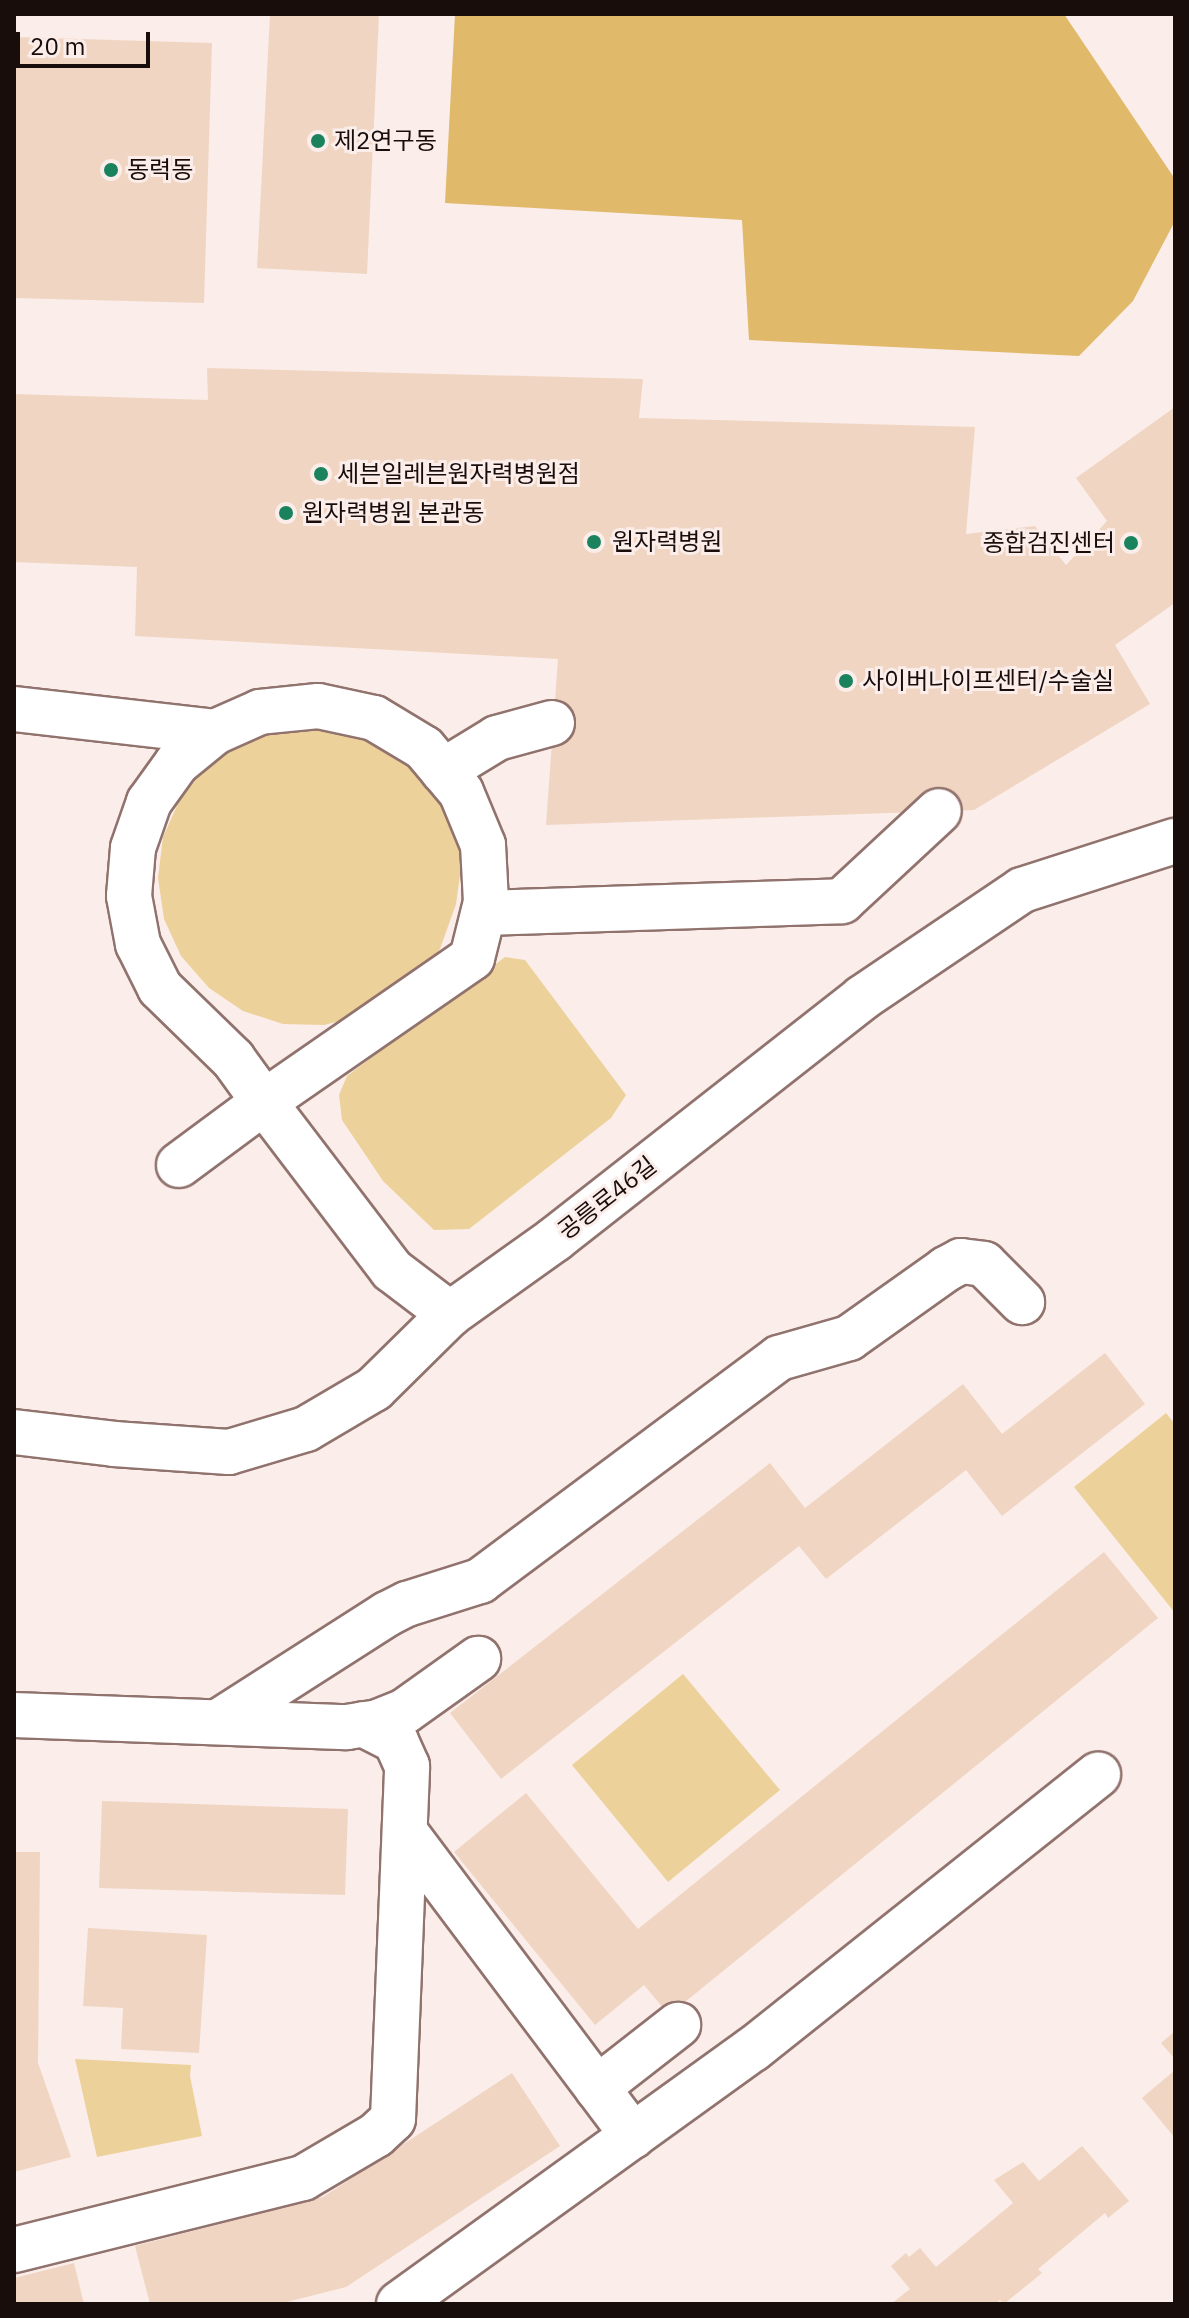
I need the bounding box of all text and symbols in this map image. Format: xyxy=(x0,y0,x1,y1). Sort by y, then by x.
scale bar xyxy=(20,16,154,66)
text: 20 m xyxy=(30,30,85,62)
place label: 제2연구동 xyxy=(334,127,437,155)
marker: 제2연구동 xyxy=(309,132,327,150)
place label: 동력동 xyxy=(127,156,193,184)
marker: 동력동 xyxy=(102,161,120,179)
place label: 세븐일레븐원자력병원점 xyxy=(337,460,580,488)
marker: 세븐일레븐원자력병원점 xyxy=(312,465,330,483)
place label: 원자력병원 본관동 xyxy=(302,499,484,527)
marker: 원자력병원 본관동 xyxy=(277,504,295,522)
place label: 원자력병원 xyxy=(612,528,722,556)
place label: 종합검진센터 xyxy=(983,529,1115,557)
marker: 원자력병원 xyxy=(583,531,605,553)
marker: 종합검진센터 xyxy=(1122,534,1140,552)
place label: 사이버나이프센터/수술실 xyxy=(862,667,1114,695)
marker: 사이버나이프센터/수술실 xyxy=(837,672,855,690)
street label: 공릉로46길 xyxy=(552,1151,662,1245)

